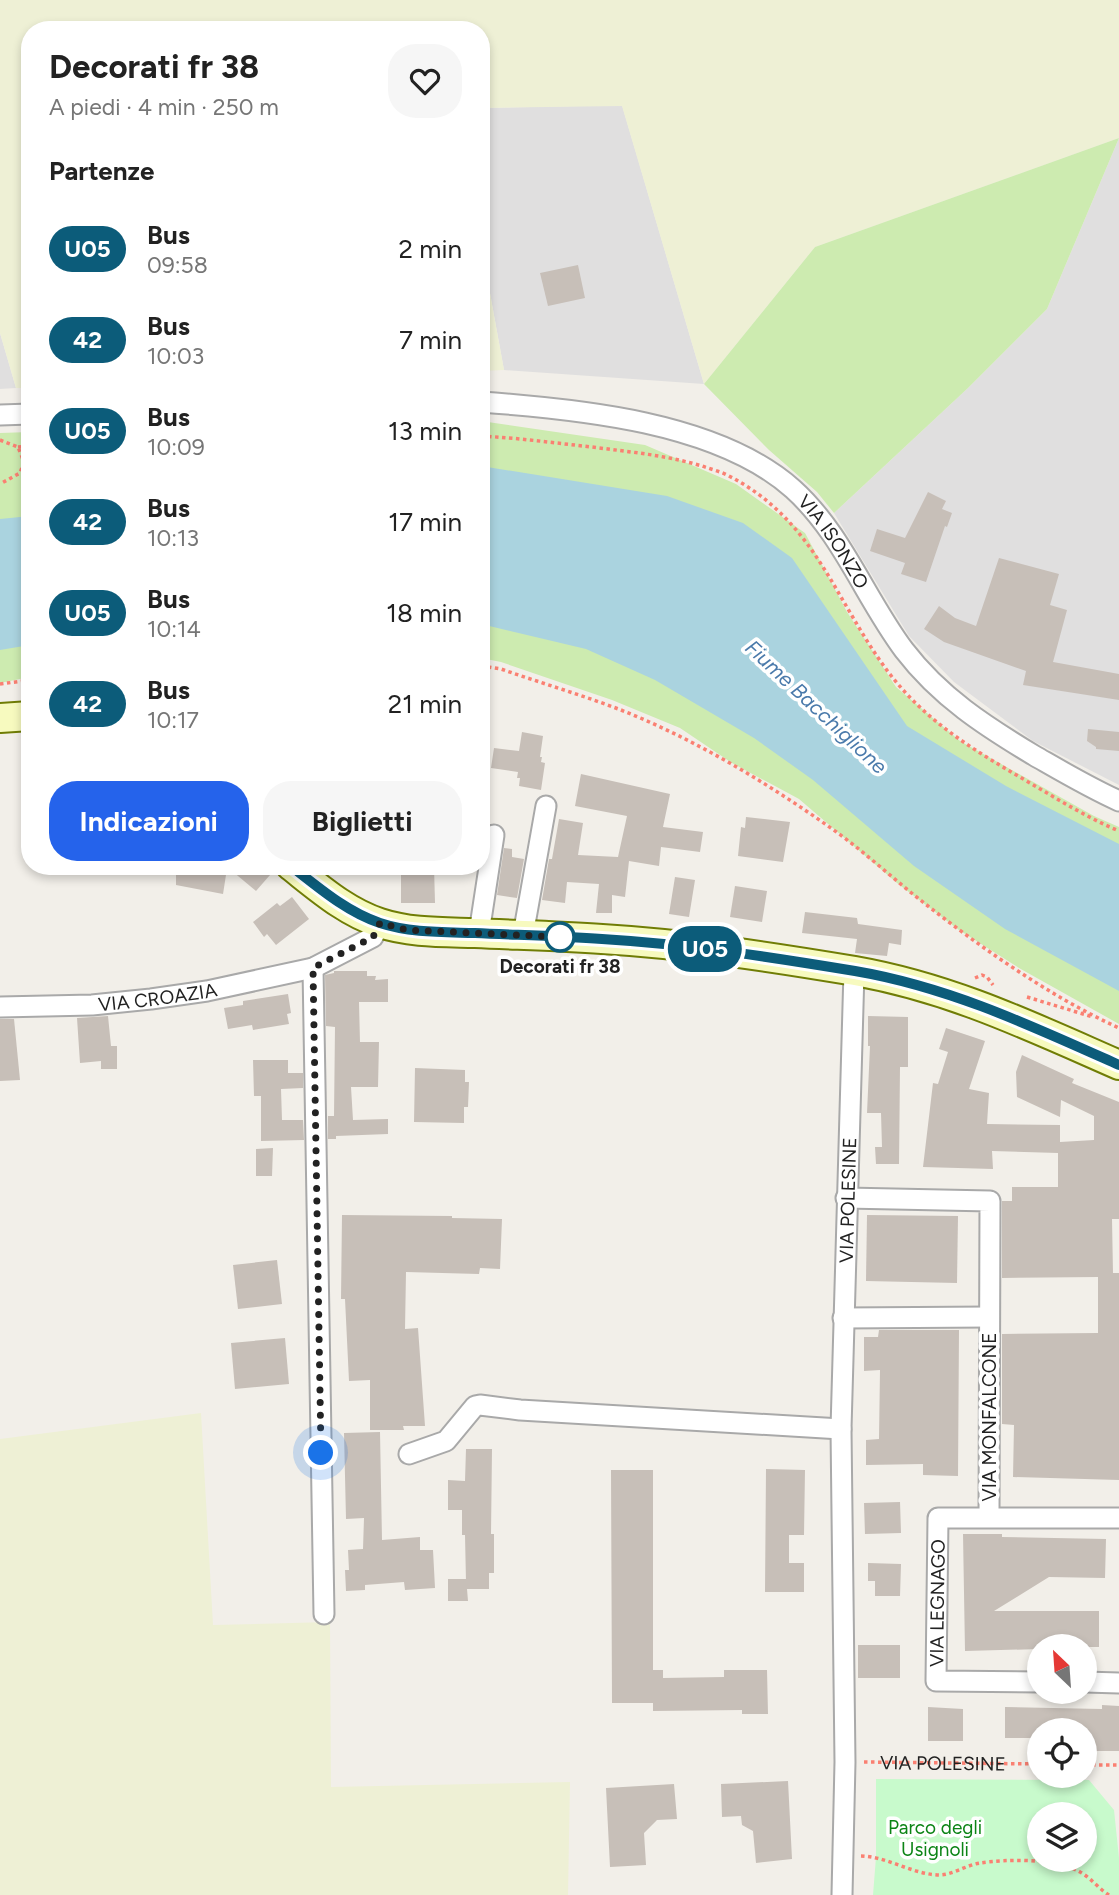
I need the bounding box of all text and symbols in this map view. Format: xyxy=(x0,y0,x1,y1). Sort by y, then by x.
button: heart xyxy=(388,44,462,118)
text: Decorati fr 38 xyxy=(49,47,259,86)
text: A piedi · 4 min · 250 m xyxy=(49,93,279,121)
text: Partenze xyxy=(49,155,154,187)
text: Bus xyxy=(147,219,190,251)
text: 2 min xyxy=(398,233,462,265)
text: U05 xyxy=(64,234,111,263)
text: 09:58 xyxy=(147,251,208,279)
text: Bus xyxy=(147,310,190,342)
text: 7 min xyxy=(399,324,462,356)
text: 42 xyxy=(73,325,102,354)
text: 10:03 xyxy=(147,342,204,370)
text: Bus xyxy=(147,401,190,433)
text: 13 min xyxy=(388,415,462,447)
text: U05 xyxy=(64,416,111,445)
text: 10:09 xyxy=(147,433,205,461)
street label: VIA ISONZO xyxy=(793,490,874,593)
text: Bus xyxy=(147,492,190,524)
text: 17 min xyxy=(388,506,462,538)
text: 42 xyxy=(73,507,102,536)
text: 10:13 xyxy=(147,524,199,552)
text: Bus xyxy=(147,583,190,615)
text: 18 min xyxy=(386,597,462,629)
text: U05 xyxy=(64,598,111,627)
text: 10:14 xyxy=(147,615,201,643)
water label: Fiume Bacchiglione xyxy=(740,635,893,779)
text: Bus xyxy=(147,674,190,706)
text: 21 min xyxy=(388,688,462,720)
text: 42 xyxy=(73,689,102,718)
text: 10:17 xyxy=(147,706,199,734)
button: Indicazioni xyxy=(49,781,249,861)
button: Biglietti xyxy=(263,781,462,861)
marker: Decorati fr 38 xyxy=(545,922,575,952)
line badge: U05 xyxy=(665,926,745,972)
text: U05 xyxy=(682,934,728,963)
place label: Decorati fr 38 xyxy=(499,955,621,978)
street label: VIA CROAZIA xyxy=(97,978,219,1016)
street label: VIA POLESINE xyxy=(835,1137,861,1263)
street label: VIA MONFALCONE xyxy=(978,1333,1001,1501)
your location xyxy=(303,1435,338,1470)
street label: VIA LEGNAGO xyxy=(925,1539,950,1667)
north arrow xyxy=(1027,1634,1097,1704)
map controls xyxy=(1027,1634,1097,1872)
button: locate xyxy=(1027,1718,1097,1788)
street label: VIA POLESINE xyxy=(880,1751,1006,1776)
button: layers xyxy=(1027,1802,1097,1872)
park label: Parco degli Usignoli xyxy=(888,1816,982,1861)

